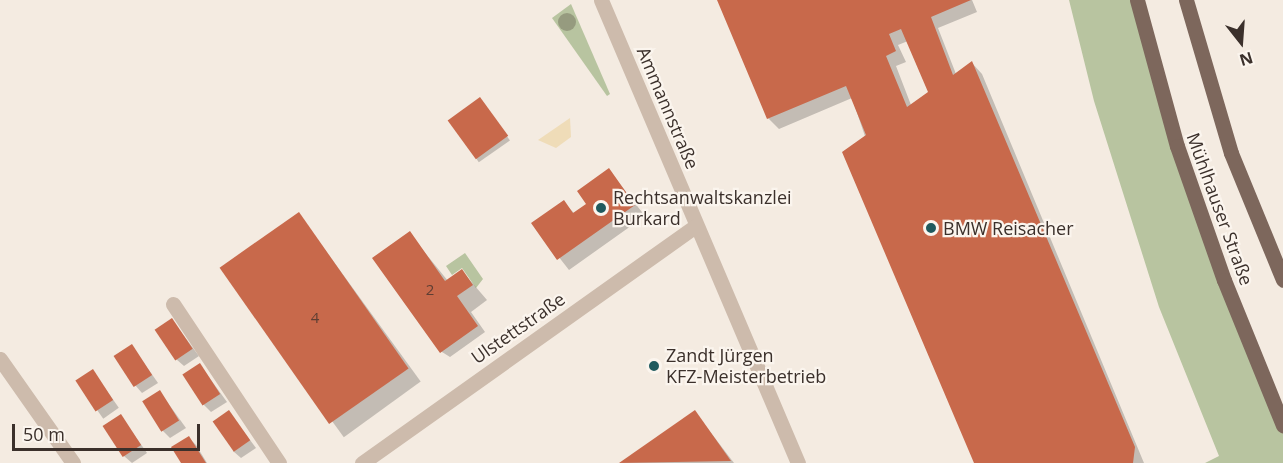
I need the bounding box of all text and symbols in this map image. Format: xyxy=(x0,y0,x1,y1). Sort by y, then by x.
north arrow xyxy=(1211,12,1271,72)
street label: Ammannstraße xyxy=(633,44,703,172)
text: N xyxy=(1237,47,1256,72)
street label: Mühlhauser Straße xyxy=(1182,130,1258,288)
place label: Rechtsanwaltskanzlei Burkard xyxy=(613,187,792,230)
marker: Rechtsanwaltskanzlei Burkard xyxy=(594,201,608,215)
place label: BMW Reisacher xyxy=(943,217,1074,239)
marker: BMW Reisacher xyxy=(924,221,938,235)
house number: 2 xyxy=(426,281,434,299)
street label: Ulstettstraße xyxy=(467,288,569,368)
house number: 4 xyxy=(311,309,319,327)
place label: Zandt Jürgen KFZ-Meisterbetrieb xyxy=(666,345,826,388)
marker: Zandt Jürgen KFZ-Meisterbetrieb xyxy=(647,359,661,373)
scale bar xyxy=(15,412,202,450)
text: 50 m xyxy=(23,422,65,446)

